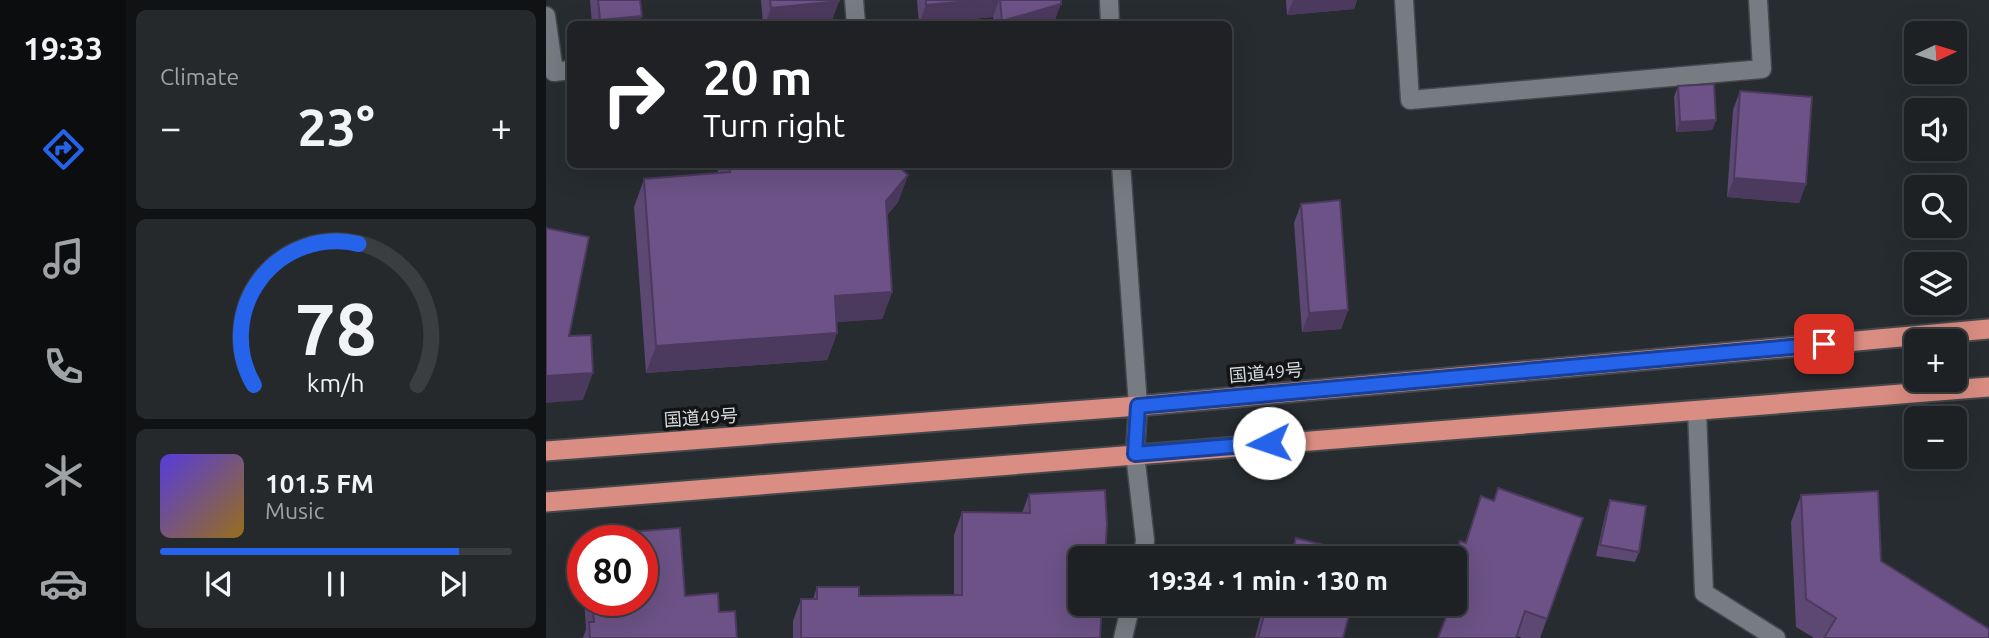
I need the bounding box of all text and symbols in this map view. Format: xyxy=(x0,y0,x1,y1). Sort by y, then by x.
north arrow xyxy=(1904,21,1967,84)
map controls xyxy=(1904,21,1967,469)
text: 19:33 xyxy=(23,30,103,66)
icon: right xyxy=(588,49,679,140)
text: 20 m xyxy=(703,49,812,104)
text: Climate xyxy=(160,64,239,89)
text: 23° xyxy=(297,98,375,156)
button: sound xyxy=(1904,98,1967,161)
text: − xyxy=(160,106,181,148)
text: + xyxy=(491,106,512,148)
text: Turn right xyxy=(703,107,845,143)
icon: directions xyxy=(39,125,88,174)
button: search xyxy=(1904,175,1967,238)
icon: music xyxy=(39,234,88,283)
button: layers xyxy=(1904,252,1967,315)
text: 78 xyxy=(295,287,377,369)
pin xyxy=(1794,314,1854,374)
icon: arrive xyxy=(1805,325,1843,363)
button: + xyxy=(1904,329,1967,392)
icon: phone xyxy=(39,342,88,391)
street label: 国道49号 xyxy=(1228,359,1304,385)
text: km/h xyxy=(307,369,365,397)
street label: 国道49号 xyxy=(663,404,739,430)
position arrow xyxy=(1232,406,1306,480)
button: − xyxy=(1904,406,1967,469)
icon: climate xyxy=(39,451,88,500)
text: 101.5 FM xyxy=(265,469,374,498)
text: Music xyxy=(265,498,324,523)
speed limit sign: 80 xyxy=(567,525,658,616)
icon: car xyxy=(39,559,88,608)
icon: previous xyxy=(200,565,238,603)
icon: pause xyxy=(317,565,355,603)
icon: next xyxy=(434,565,472,603)
text: 19:34 · 1 min · 130 m xyxy=(1147,566,1388,595)

